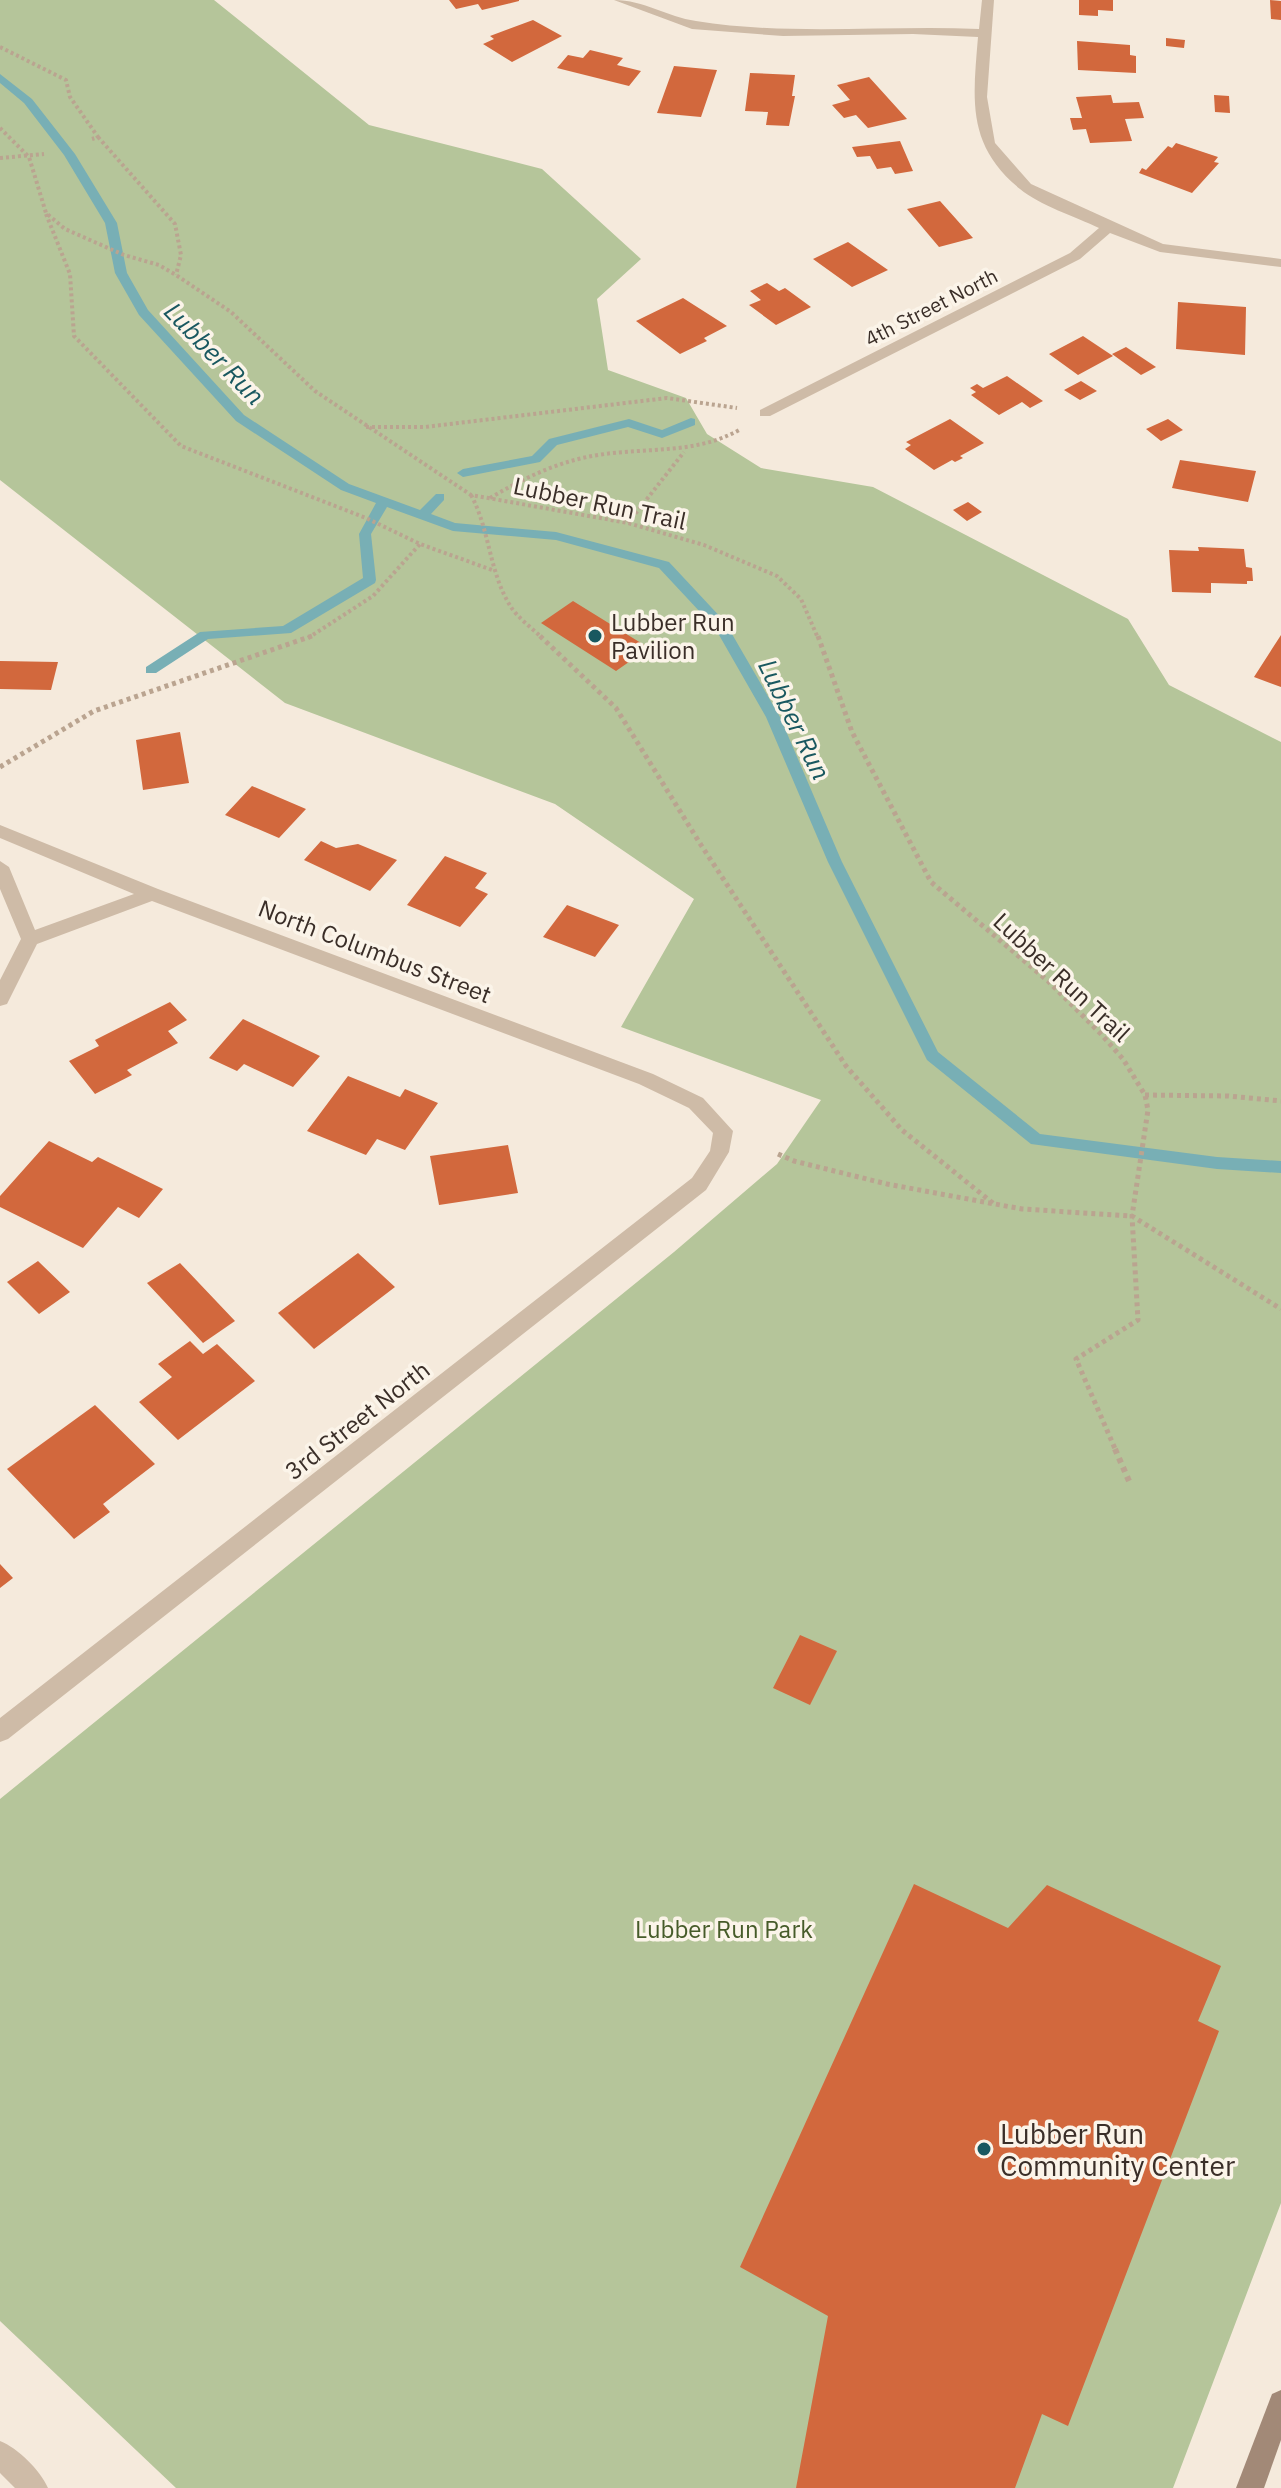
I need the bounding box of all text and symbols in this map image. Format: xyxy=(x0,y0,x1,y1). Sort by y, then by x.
street label: 4th Street North xyxy=(860,262,1002,352)
water label: Lubber Run xyxy=(157,294,273,412)
street label: Lubber Run Trail xyxy=(511,469,689,537)
place label: Lubber Run Pavilion xyxy=(611,606,735,666)
marker: Lubber Run Pavilion xyxy=(586,627,604,645)
water label: Lubber Run xyxy=(751,653,839,785)
street label: North Columbus Street xyxy=(254,892,496,1010)
street label: Lubber Run Trail xyxy=(987,905,1137,1049)
street label: 3rd Street North xyxy=(278,1353,436,1487)
park label: Lubber Run Park xyxy=(635,1913,813,1945)
place label: Lubber Run Community Center xyxy=(1000,2115,1235,2184)
marker: Lubber Run Community Center xyxy=(975,2140,993,2158)

